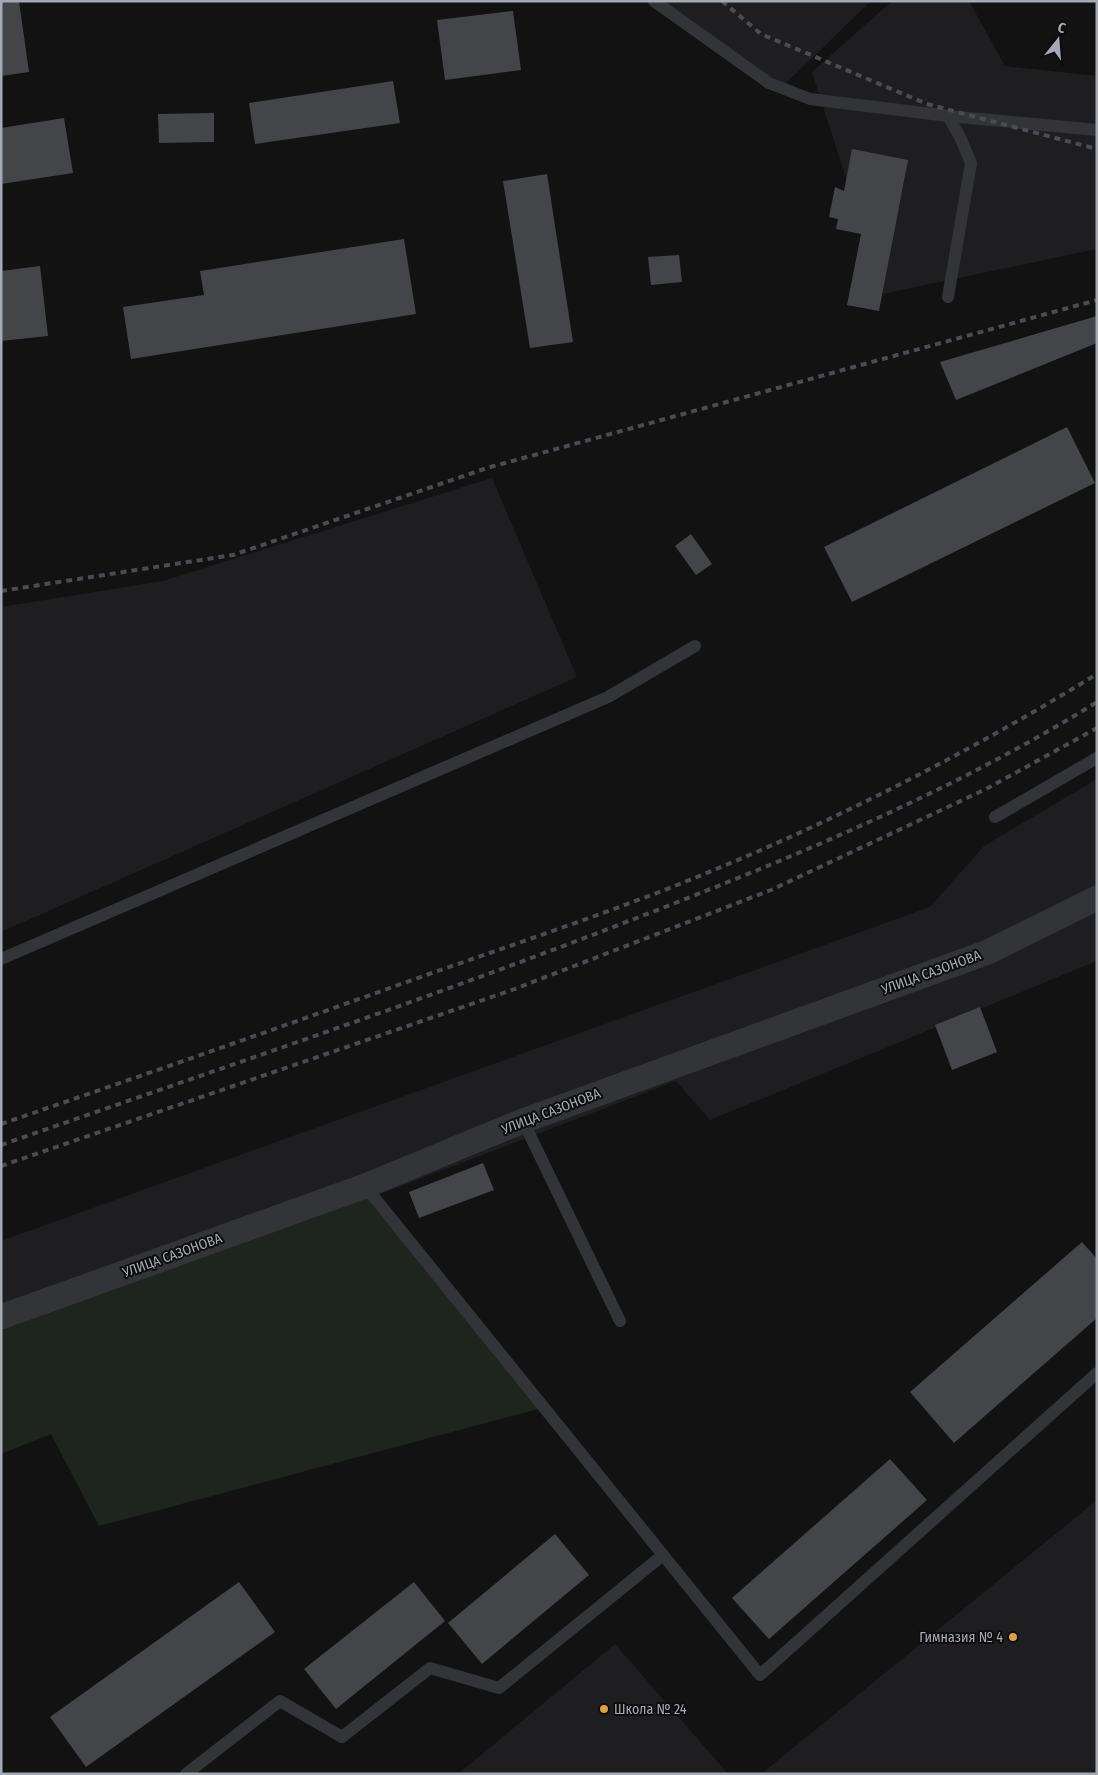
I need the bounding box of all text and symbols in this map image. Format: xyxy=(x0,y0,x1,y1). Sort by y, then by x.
north arrow xyxy=(1033,15,1083,65)
text: С xyxy=(1056,19,1068,37)
street label: УЛИЦА САЗОНОВА xyxy=(878,946,984,999)
street label: УЛИЦА САЗОНОВА xyxy=(498,1085,604,1138)
street label: УЛИЦА САЗОНОВА xyxy=(119,1229,225,1282)
place label: Гимназия № 4 xyxy=(919,1629,1003,1646)
marker: Гимназия № 4 xyxy=(1007,1631,1019,1643)
place label: Школа № 24 xyxy=(614,1701,687,1718)
marker: Школа № 24 xyxy=(598,1703,610,1715)

